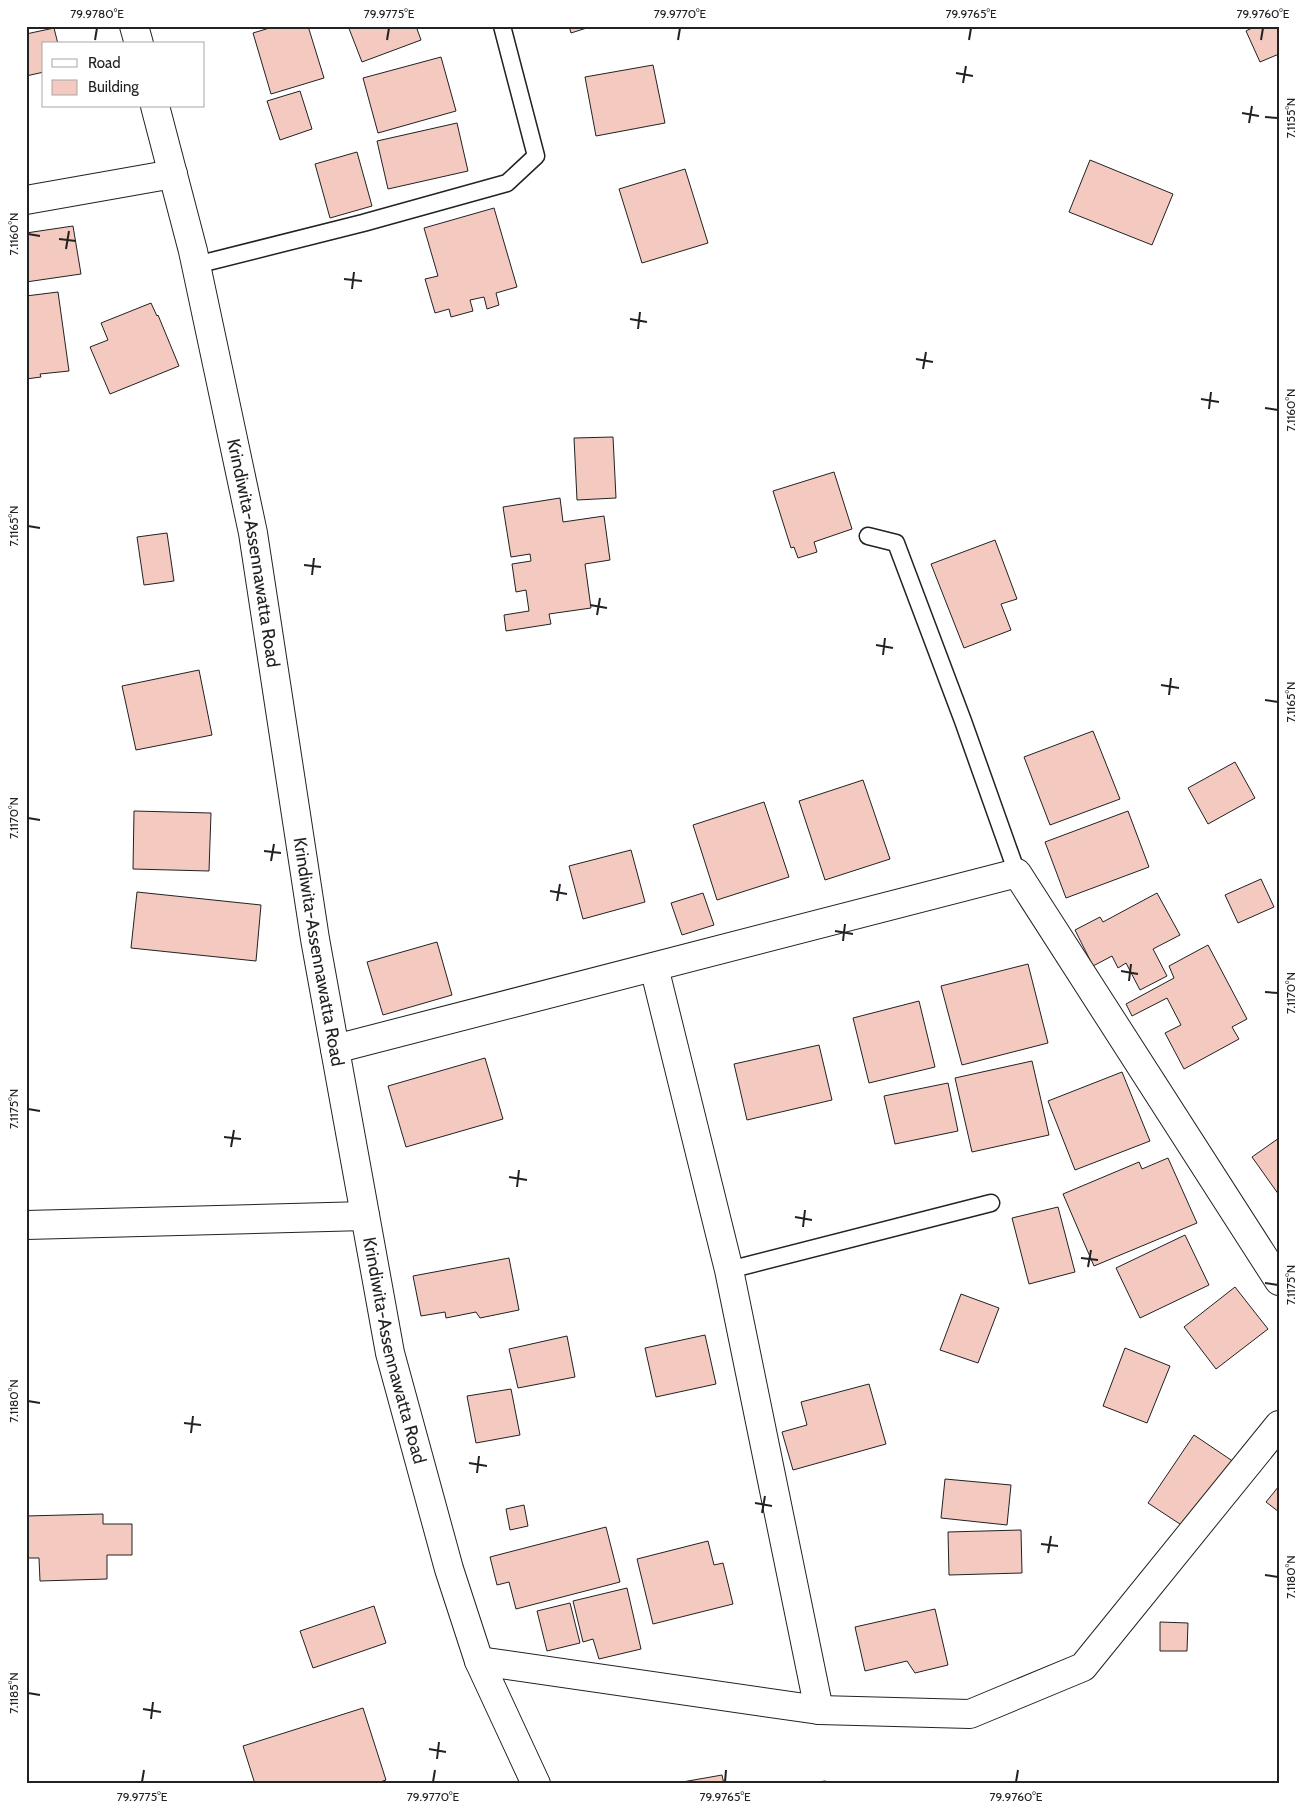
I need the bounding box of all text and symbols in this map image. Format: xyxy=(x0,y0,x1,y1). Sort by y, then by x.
text: 79.9780°E xyxy=(70,6,124,21)
text: 79.9775°E xyxy=(364,6,415,21)
text: 79.9770°E xyxy=(654,6,707,21)
text: 79.9765°E xyxy=(945,6,997,21)
text: 79.9760°E xyxy=(1237,6,1290,21)
legend xyxy=(42,42,205,108)
text: Road xyxy=(88,54,121,72)
text: Building xyxy=(88,78,139,96)
text: 7.1155°N xyxy=(1283,98,1298,138)
text: 7.1160°N xyxy=(6,213,21,255)
text: 7.1160°N xyxy=(1283,389,1298,431)
street label: Krindiwita-Assennawatta Road xyxy=(222,437,284,669)
text: 7.1165°N xyxy=(6,506,21,546)
text: 7.1165°N xyxy=(1283,682,1298,722)
text: 7.1170°N xyxy=(6,797,21,839)
street label: Krindiwita-Assennawatta Road xyxy=(289,836,349,1068)
text: 7.1170°N xyxy=(1283,972,1298,1014)
text: 7.1175°N xyxy=(6,1089,21,1129)
street label: Krindiwita-Assennawatta Road xyxy=(358,1235,431,1466)
text: 7.1175°N xyxy=(1283,1265,1298,1305)
text: 7.1180°N xyxy=(6,1379,21,1423)
text: 7.1180°N xyxy=(1283,1555,1298,1599)
text: 7.1185°N xyxy=(6,1672,21,1714)
text: 79.9775°E xyxy=(117,1789,168,1804)
text: 79.9770°E xyxy=(407,1789,460,1804)
text: 79.9765°E xyxy=(699,1789,751,1804)
text: 79.9760°E xyxy=(990,1789,1043,1804)

